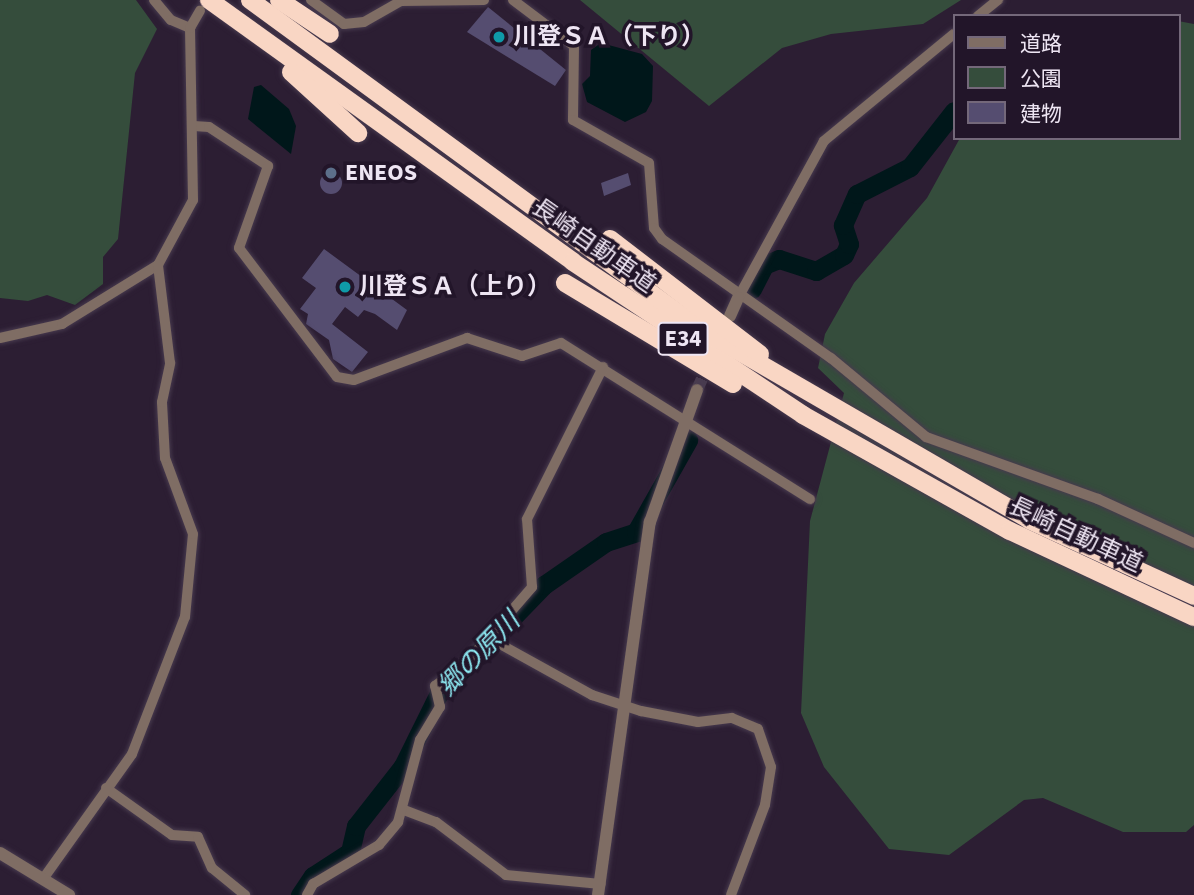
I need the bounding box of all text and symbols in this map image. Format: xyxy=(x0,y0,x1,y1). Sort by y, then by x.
legend xyxy=(953,14,1180,140)
place label: 川登ＳＡ（下り） xyxy=(513,23,705,51)
marker: 川登ＳＡ（下り） xyxy=(491,29,507,45)
text: 道路 xyxy=(1020,29,1062,59)
text: 公園 xyxy=(1020,64,1062,94)
text: 建物 xyxy=(1020,99,1062,129)
place label: ENEOS xyxy=(345,159,417,187)
marker: ENEOS xyxy=(323,165,339,181)
street label: 長崎自動車道 xyxy=(527,193,661,299)
place label: 川登ＳＡ（上り） xyxy=(359,273,551,301)
marker: 川登ＳＡ（上り） xyxy=(337,279,353,295)
road number: E34 xyxy=(657,320,709,358)
street label: 長崎自動車道 xyxy=(1005,492,1147,578)
water label: 郷の原川 xyxy=(432,606,526,702)

